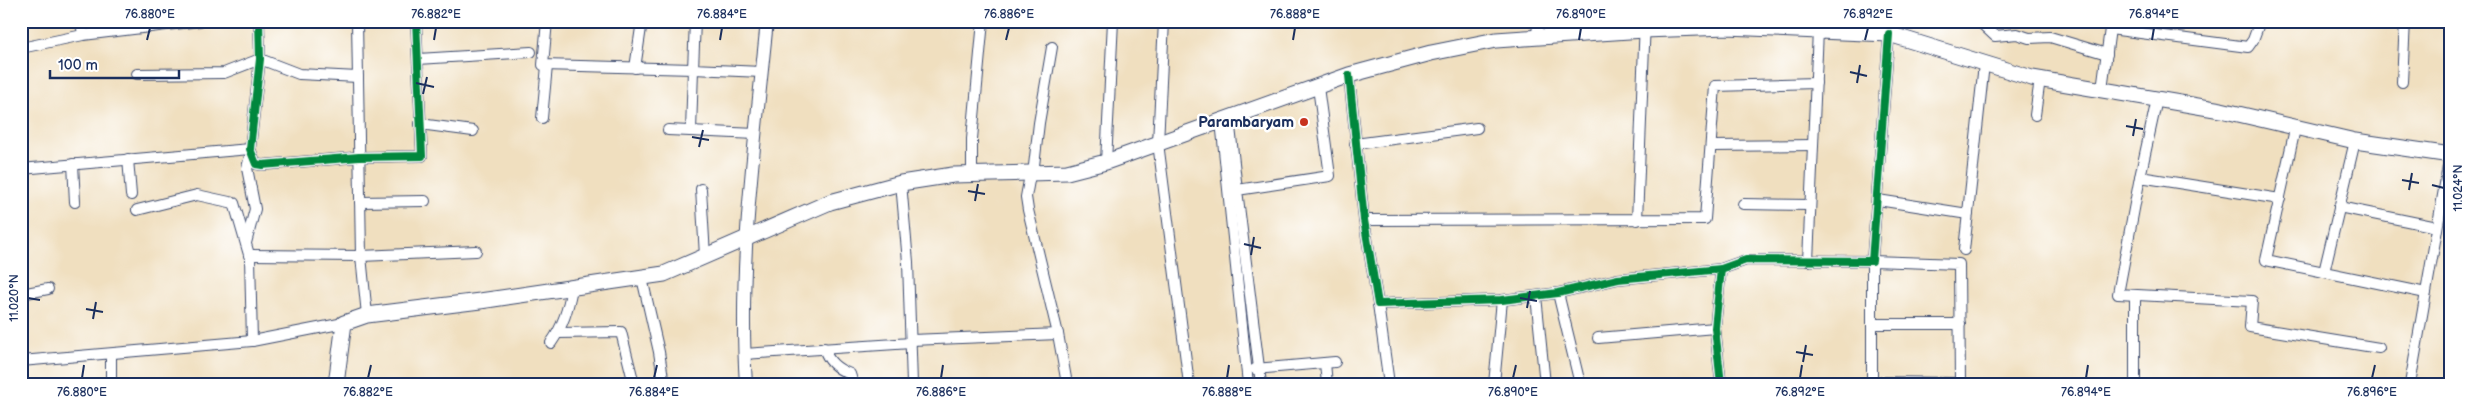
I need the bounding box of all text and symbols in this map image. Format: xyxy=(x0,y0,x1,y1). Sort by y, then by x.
text: 76.880°E xyxy=(125,7,175,22)
text: 76.882°E xyxy=(411,7,461,22)
text: 76.884°E xyxy=(697,7,747,22)
text: 76.886°E xyxy=(984,7,1034,22)
text: 76.888°E xyxy=(1270,7,1320,22)
text: 76.890°E xyxy=(1556,7,1606,22)
text: 76.892°E xyxy=(1843,7,1893,22)
text: 76.894°E xyxy=(2129,7,2179,22)
scale bar xyxy=(50,48,179,80)
text: 100 m xyxy=(58,56,98,75)
place label: Parambaryam xyxy=(1198,113,1294,132)
marker: Parambaryam xyxy=(1298,116,1310,128)
text: 11.024°N xyxy=(2451,165,2466,211)
text: 11.020°N xyxy=(7,274,22,322)
text: 76.880°E xyxy=(57,385,107,400)
text: 76.882°E xyxy=(343,385,393,400)
text: 76.884°E xyxy=(629,385,679,400)
text: 76.886°E xyxy=(916,385,966,400)
text: 76.888°E xyxy=(1202,385,1252,400)
text: 76.890°E xyxy=(1488,385,1538,400)
text: 76.892°E xyxy=(1775,385,1825,400)
text: 76.894°E xyxy=(2061,385,2111,400)
text: 76.896°E xyxy=(2347,385,2397,400)

